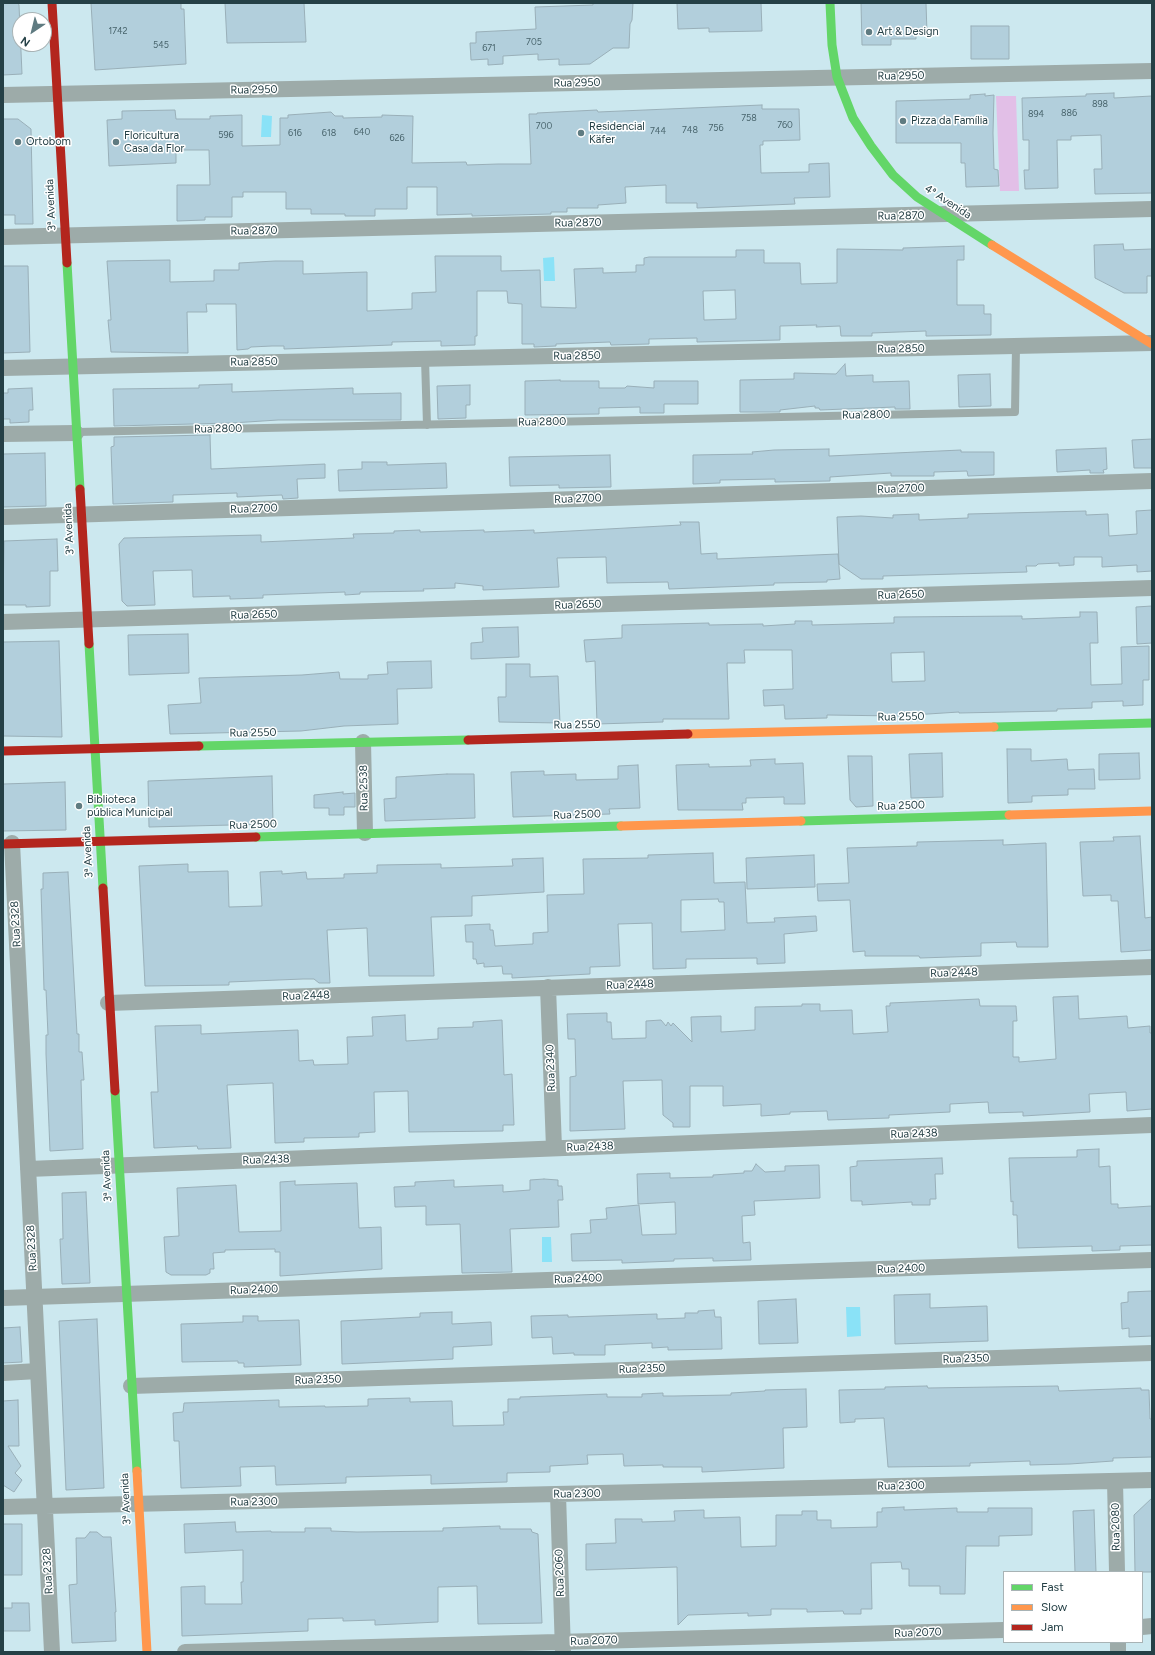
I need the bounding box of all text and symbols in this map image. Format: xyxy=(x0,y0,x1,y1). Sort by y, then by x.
north arrow xyxy=(12,12,52,52)
place label: Art & Design xyxy=(877,25,939,39)
house number: 1742 xyxy=(108,26,128,36)
marker: Art & Design xyxy=(864,27,874,37)
text: N xyxy=(18,34,33,49)
house number: 705 xyxy=(526,37,542,47)
house number: 545 xyxy=(153,40,169,50)
house number: 671 xyxy=(482,43,496,53)
street label: Rua 2950 xyxy=(877,69,925,83)
street label: Rua 2950 xyxy=(553,76,601,90)
street label: Rua 2950 xyxy=(230,83,278,97)
house number: 898 xyxy=(1092,99,1108,109)
house number: 886 xyxy=(1061,108,1077,118)
house number: 894 xyxy=(1028,109,1044,119)
house number: 758 xyxy=(741,113,757,123)
place label: Pizza da Família xyxy=(911,114,988,128)
marker: Pizza da Família xyxy=(898,116,908,126)
place label: Residencial Käfer xyxy=(589,120,645,146)
house number: 760 xyxy=(777,120,793,130)
house number: 700 xyxy=(536,121,552,131)
house number: 756 xyxy=(708,123,724,133)
house number: 748 xyxy=(682,125,698,135)
house number: 744 xyxy=(650,126,666,136)
house number: 640 xyxy=(354,127,370,137)
house number: 616 xyxy=(288,128,302,138)
house number: 618 xyxy=(322,128,336,138)
marker: Residencial Käfer xyxy=(576,128,586,138)
place label: Floricultura Casa da Flor xyxy=(124,129,184,155)
house number: 596 xyxy=(218,130,234,140)
house number: 626 xyxy=(389,133,405,143)
place label: Ortobom xyxy=(26,135,71,149)
marker: Ortobom xyxy=(13,137,23,147)
marker: Floricultura Casa da Flor xyxy=(111,137,121,147)
street label: 3ª Avenida xyxy=(43,179,59,231)
street label: 4ª Avenida xyxy=(922,182,974,222)
street label: Rua 2870 xyxy=(877,209,925,223)
street label: Rua 2870 xyxy=(554,216,602,230)
street label: Rua 2870 xyxy=(230,224,278,238)
street label: Rua 2850 xyxy=(877,342,925,356)
street label: Rua 2850 xyxy=(553,349,601,363)
street label: Rua 2850 xyxy=(230,355,278,369)
street label: Rua 2800 xyxy=(842,408,890,422)
street label: Rua 2800 xyxy=(518,415,566,429)
street label: Rua 2800 xyxy=(194,422,242,436)
street label: Rua 2700 xyxy=(877,482,925,496)
street label: Rua 2700 xyxy=(554,492,602,506)
street label: Rua 2700 xyxy=(230,502,278,516)
street label: 3ª Avenida xyxy=(61,503,77,555)
street label: Rua 2650 xyxy=(877,588,925,602)
street label: Rua 2650 xyxy=(554,598,602,612)
street label: Rua 2650 xyxy=(230,608,278,622)
street label: Rua 2550 xyxy=(877,710,925,724)
street label: Rua 2550 xyxy=(553,718,601,732)
street label: Rua 2550 xyxy=(229,726,277,740)
street label: Rua 2538 xyxy=(357,765,371,811)
place label: Biblioteca pública Municipal xyxy=(87,793,173,819)
street label: Rua 2500 xyxy=(877,799,925,813)
marker: Biblioteca pública Municipal xyxy=(74,801,84,811)
street label: Rua 2500 xyxy=(553,808,601,822)
street label: Rua 2500 xyxy=(229,818,277,832)
street label: 3ª Avenida xyxy=(80,826,96,878)
street label: Rua 2328 xyxy=(8,900,24,948)
street label: Rua 2448 xyxy=(930,966,978,980)
street label: Rua 2448 xyxy=(606,978,654,992)
street label: Rua 2448 xyxy=(282,989,330,1003)
street label: Rua 2340 xyxy=(544,1044,558,1092)
street label: Rua 2438 xyxy=(890,1127,938,1141)
street label: Rua 2438 xyxy=(566,1140,614,1154)
street label: 3ª Avenida xyxy=(99,1150,115,1202)
street label: Rua 2438 xyxy=(242,1153,290,1167)
street label: Rua 2328 xyxy=(24,1224,40,1272)
street label: Rua 2400 xyxy=(877,1262,925,1276)
street label: Rua 2400 xyxy=(554,1272,602,1286)
street label: Rua 2400 xyxy=(230,1283,278,1297)
street label: Rua 2350 xyxy=(942,1352,990,1366)
street label: Rua 2350 xyxy=(618,1362,666,1376)
street label: Rua 2350 xyxy=(294,1373,342,1387)
street label: 3ª Avenida xyxy=(118,1473,134,1525)
street label: Rua 2300 xyxy=(877,1479,925,1493)
street label: Rua 2300 xyxy=(553,1487,601,1501)
street label: Rua 2300 xyxy=(230,1495,278,1509)
street label: Rua 2080 xyxy=(1109,1503,1123,1551)
street label: Rua 2328 xyxy=(40,1547,56,1595)
street label: Rua 2060 xyxy=(553,1549,567,1597)
legend xyxy=(1003,1571,1143,1643)
text: Fast xyxy=(1041,1580,1064,1594)
text: Slow xyxy=(1041,1600,1067,1614)
text: Jam xyxy=(1041,1620,1064,1634)
street label: Rua 2070 xyxy=(894,1626,942,1640)
street label: Rua 2070 xyxy=(570,1634,618,1648)

